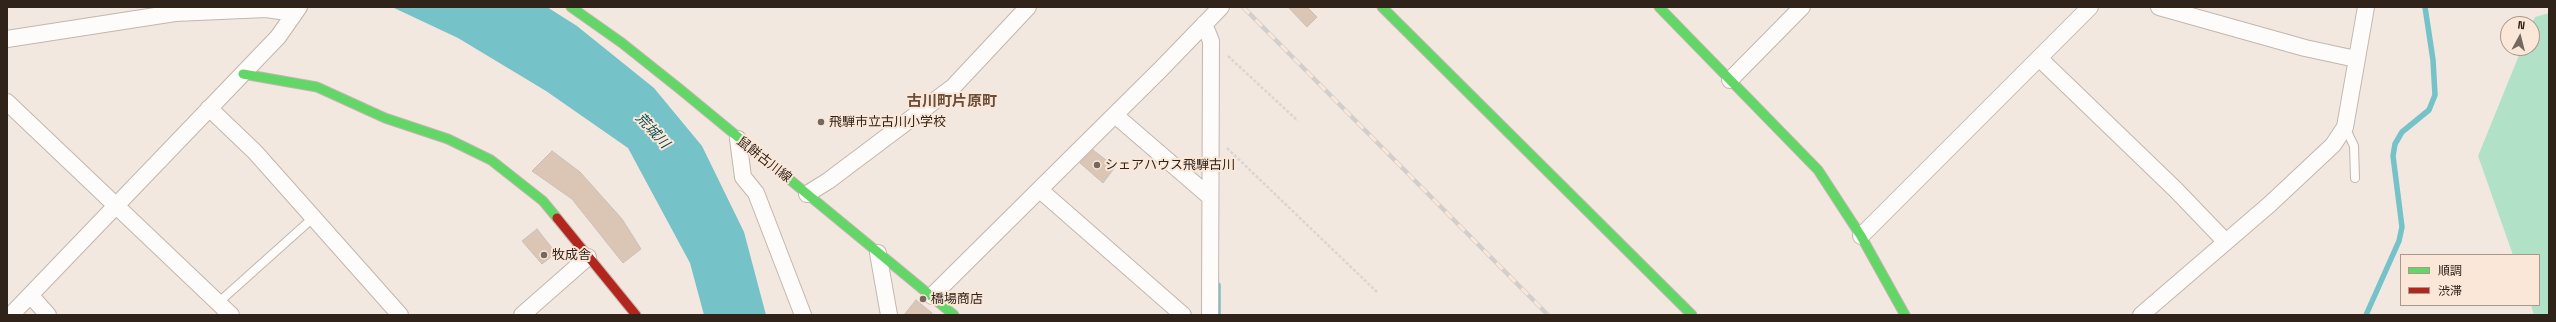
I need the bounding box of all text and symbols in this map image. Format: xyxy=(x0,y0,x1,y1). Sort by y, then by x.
north arrow xyxy=(2500,16,2540,56)
text: N xyxy=(2517,18,2526,32)
district label: 古川町片原町 xyxy=(907,93,997,111)
water label: 荒城川 xyxy=(632,110,672,152)
place label: 飛騨市立古川小学校 xyxy=(829,114,946,130)
marker: 飛騨市立古川小学校 xyxy=(816,117,826,127)
street label: 鼠餅古川線 xyxy=(734,134,794,186)
place label: シェアハウス飛騨古川 xyxy=(1105,157,1235,173)
marker: シェアハウス飛騨古川 xyxy=(1092,160,1102,170)
place label: 牧成舎 xyxy=(552,247,591,263)
marker: 牧成舎 xyxy=(539,250,549,260)
legend xyxy=(2400,254,2540,306)
text: 順調 xyxy=(2438,263,2462,279)
text: 渋滞 xyxy=(2438,283,2462,299)
place label: 橋場商店 xyxy=(931,291,983,307)
marker: 橋場商店 xyxy=(918,294,928,304)

